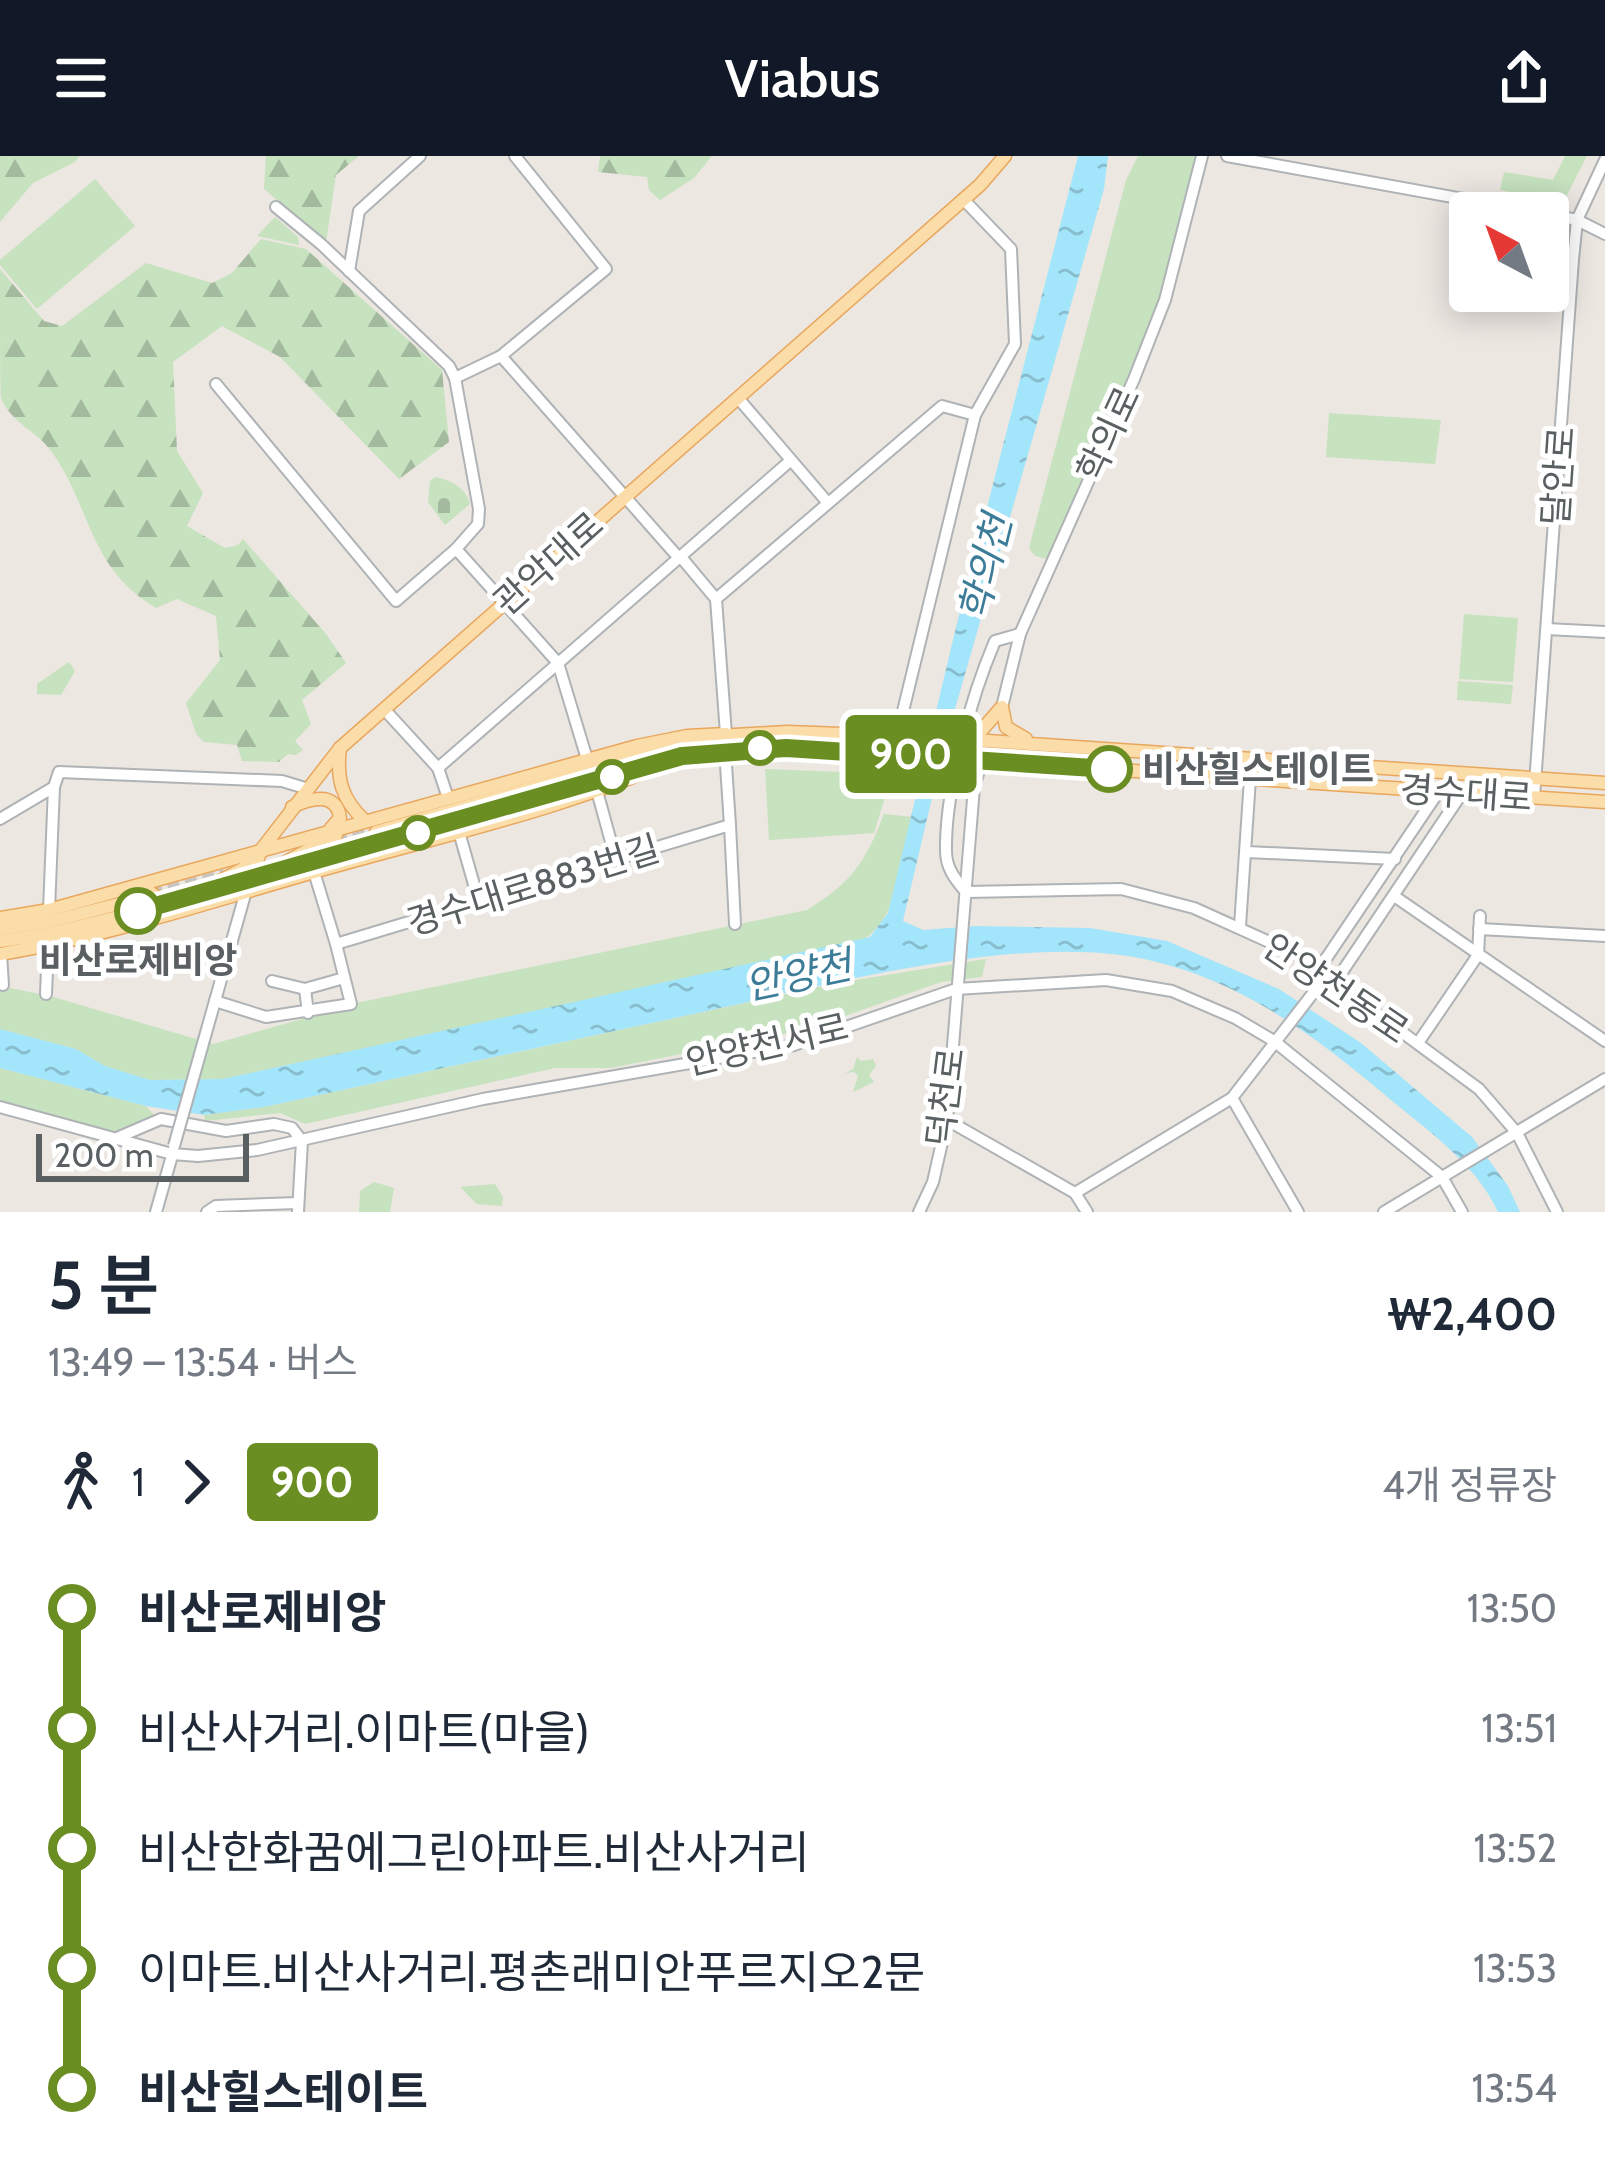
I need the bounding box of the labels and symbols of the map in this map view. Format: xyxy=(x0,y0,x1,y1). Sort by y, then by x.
north arrow xyxy=(1449,192,1569,312)
street label: 학의로 xyxy=(1067,380,1149,488)
street label: 달안로 xyxy=(1533,425,1583,527)
street label: 관악대로 xyxy=(484,502,612,624)
water label: 학의천 xyxy=(949,506,1022,626)
line badge: 900 xyxy=(842,715,980,793)
unlabelled marker xyxy=(744,732,776,764)
marker: 비산힐스테이트 xyxy=(1087,747,1131,791)
place label: 비산힐스테이트 xyxy=(1142,747,1374,791)
unlabelled marker xyxy=(596,761,628,793)
street label: 경수대로 xyxy=(1398,766,1534,820)
unlabelled marker xyxy=(402,817,434,849)
street label: 경수대로883번길 xyxy=(401,826,665,944)
marker: 비산로제비앙 xyxy=(116,889,160,933)
street label: 안양천동로 xyxy=(1255,923,1417,1053)
place label: 비산로제비앙 xyxy=(39,938,237,982)
water label: 안양천 xyxy=(740,939,860,1010)
street label: 안양천서로 xyxy=(681,1004,853,1084)
street label: 덕천로 xyxy=(917,1045,973,1149)
scale bar xyxy=(36,1128,249,1181)

